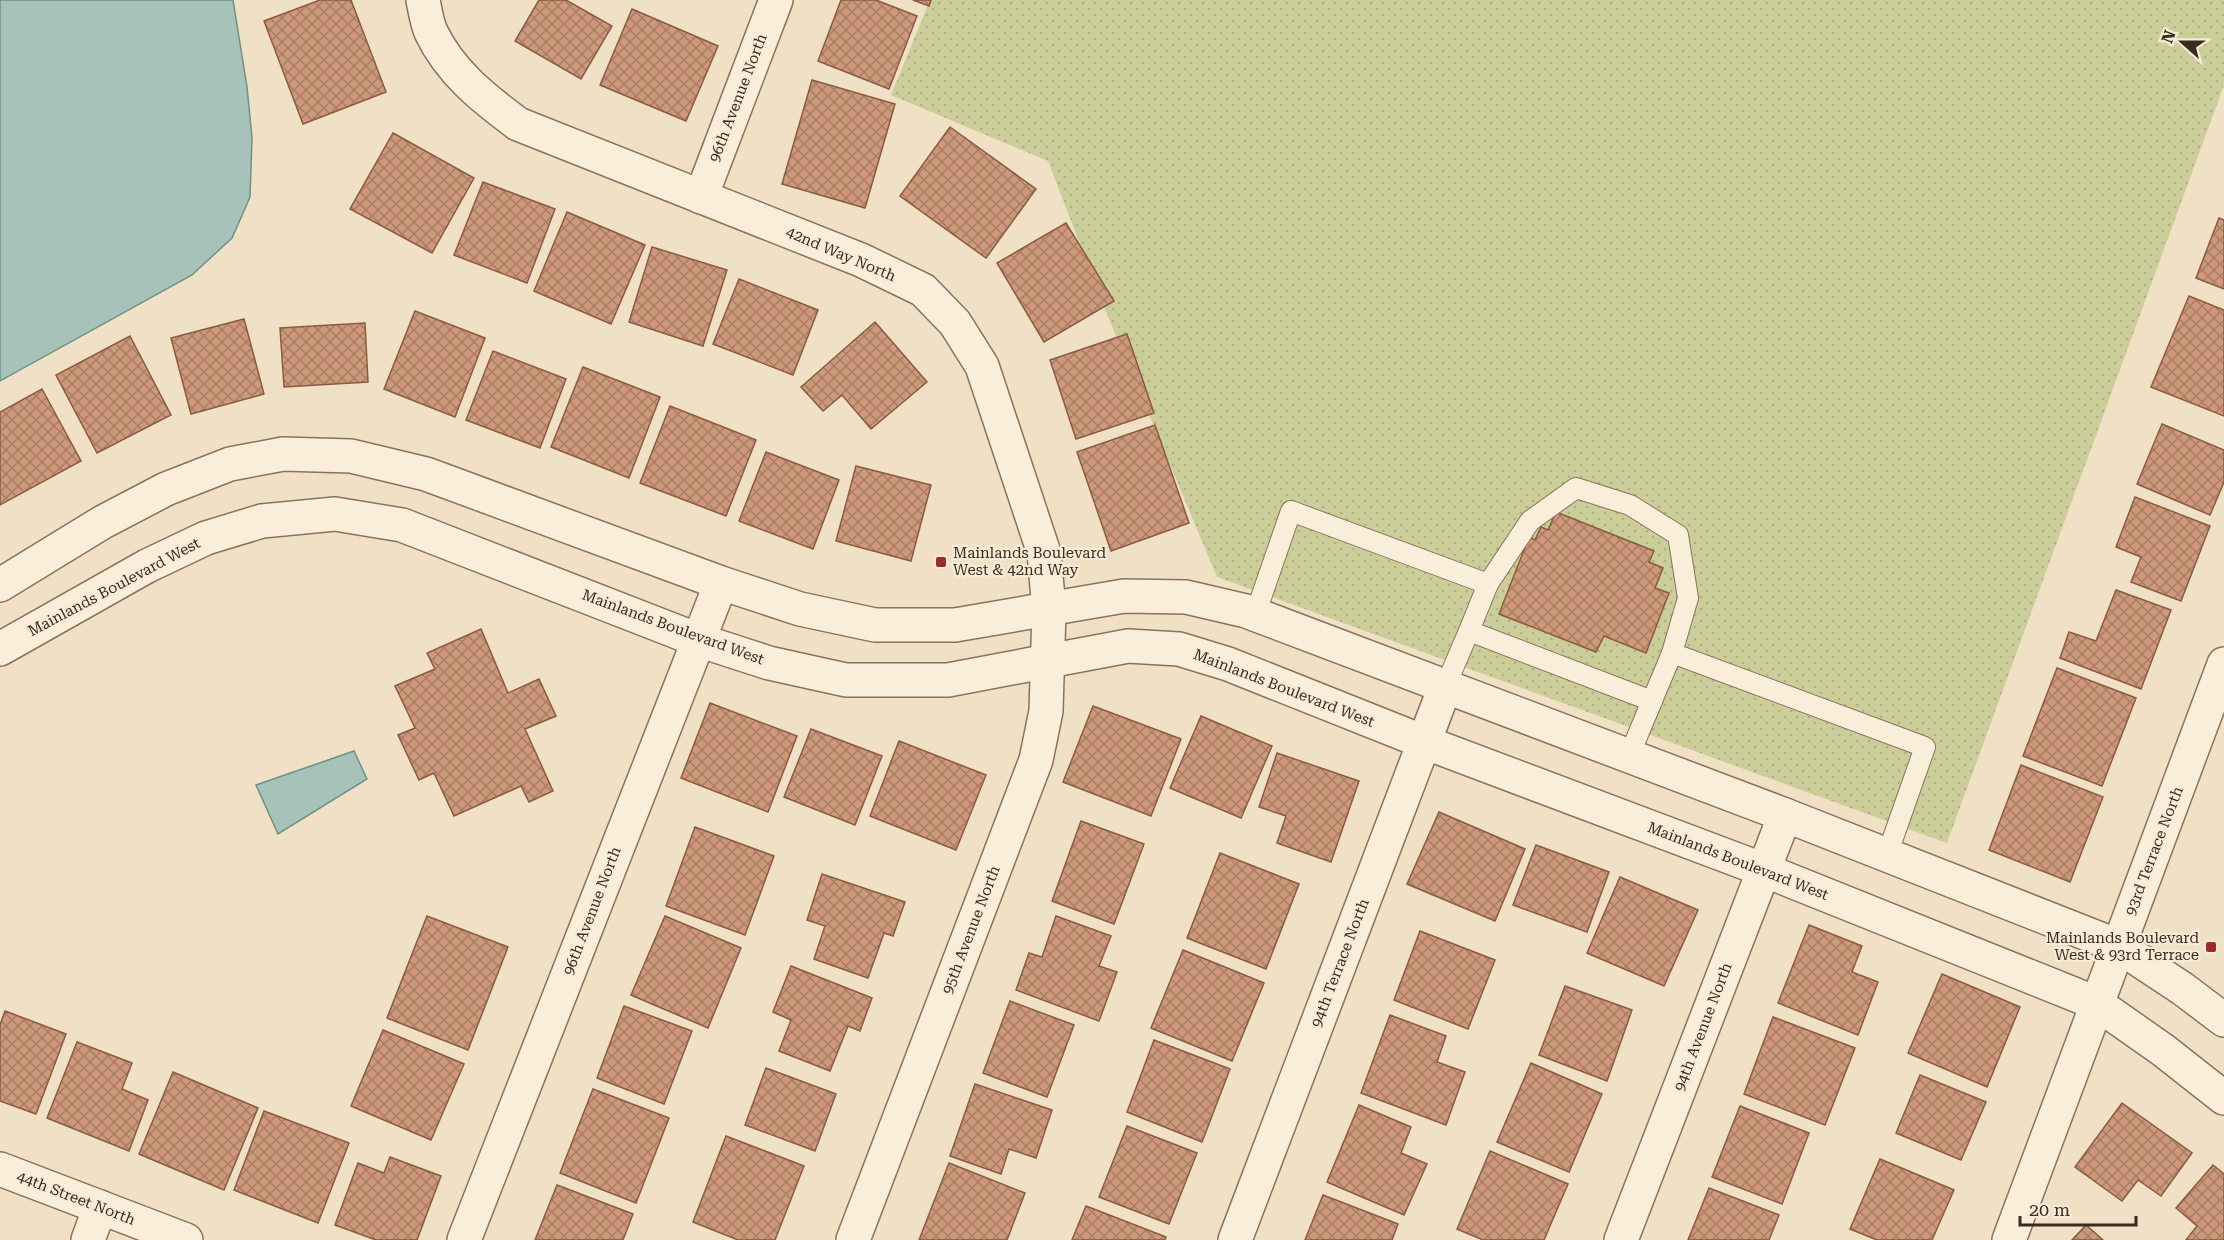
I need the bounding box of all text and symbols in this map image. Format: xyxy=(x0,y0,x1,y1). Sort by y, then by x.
north arrow xyxy=(2152,12,2212,72)
text: N xyxy=(2157,28,2180,46)
street label: 96th Avenue North xyxy=(705,31,771,165)
street label: 42nd Way North xyxy=(783,223,899,285)
street label: Mainlands Boulevard West xyxy=(25,534,204,640)
place label: Mainlands Boulevard West & 42nd Way xyxy=(953,544,1106,579)
marker: Mainlands Boulevard West & 42nd Way xyxy=(934,555,948,569)
street label: Mainlands Boulevard West xyxy=(580,586,767,668)
street label: Mainlands Boulevard West xyxy=(1191,645,1377,731)
street label: 93rd Terrace North xyxy=(2121,784,2187,918)
street label: Mainlands Boulevard West xyxy=(1645,818,1831,904)
street label: 96th Avenue North xyxy=(559,844,625,978)
street label: 95th Avenue North xyxy=(938,863,1004,997)
street label: 94th Terrace North xyxy=(1307,896,1373,1030)
place label: Mainlands Boulevard West & 93rd Terrace xyxy=(2046,929,2199,964)
marker: Mainlands Boulevard West & 93rd Terrace xyxy=(2204,940,2218,954)
street label: 94th Avenue North xyxy=(1670,960,1736,1094)
street label: 44th Street North xyxy=(14,1167,138,1229)
scale bar xyxy=(2020,1189,2136,1227)
text: 20 m xyxy=(2029,1199,2070,1220)

